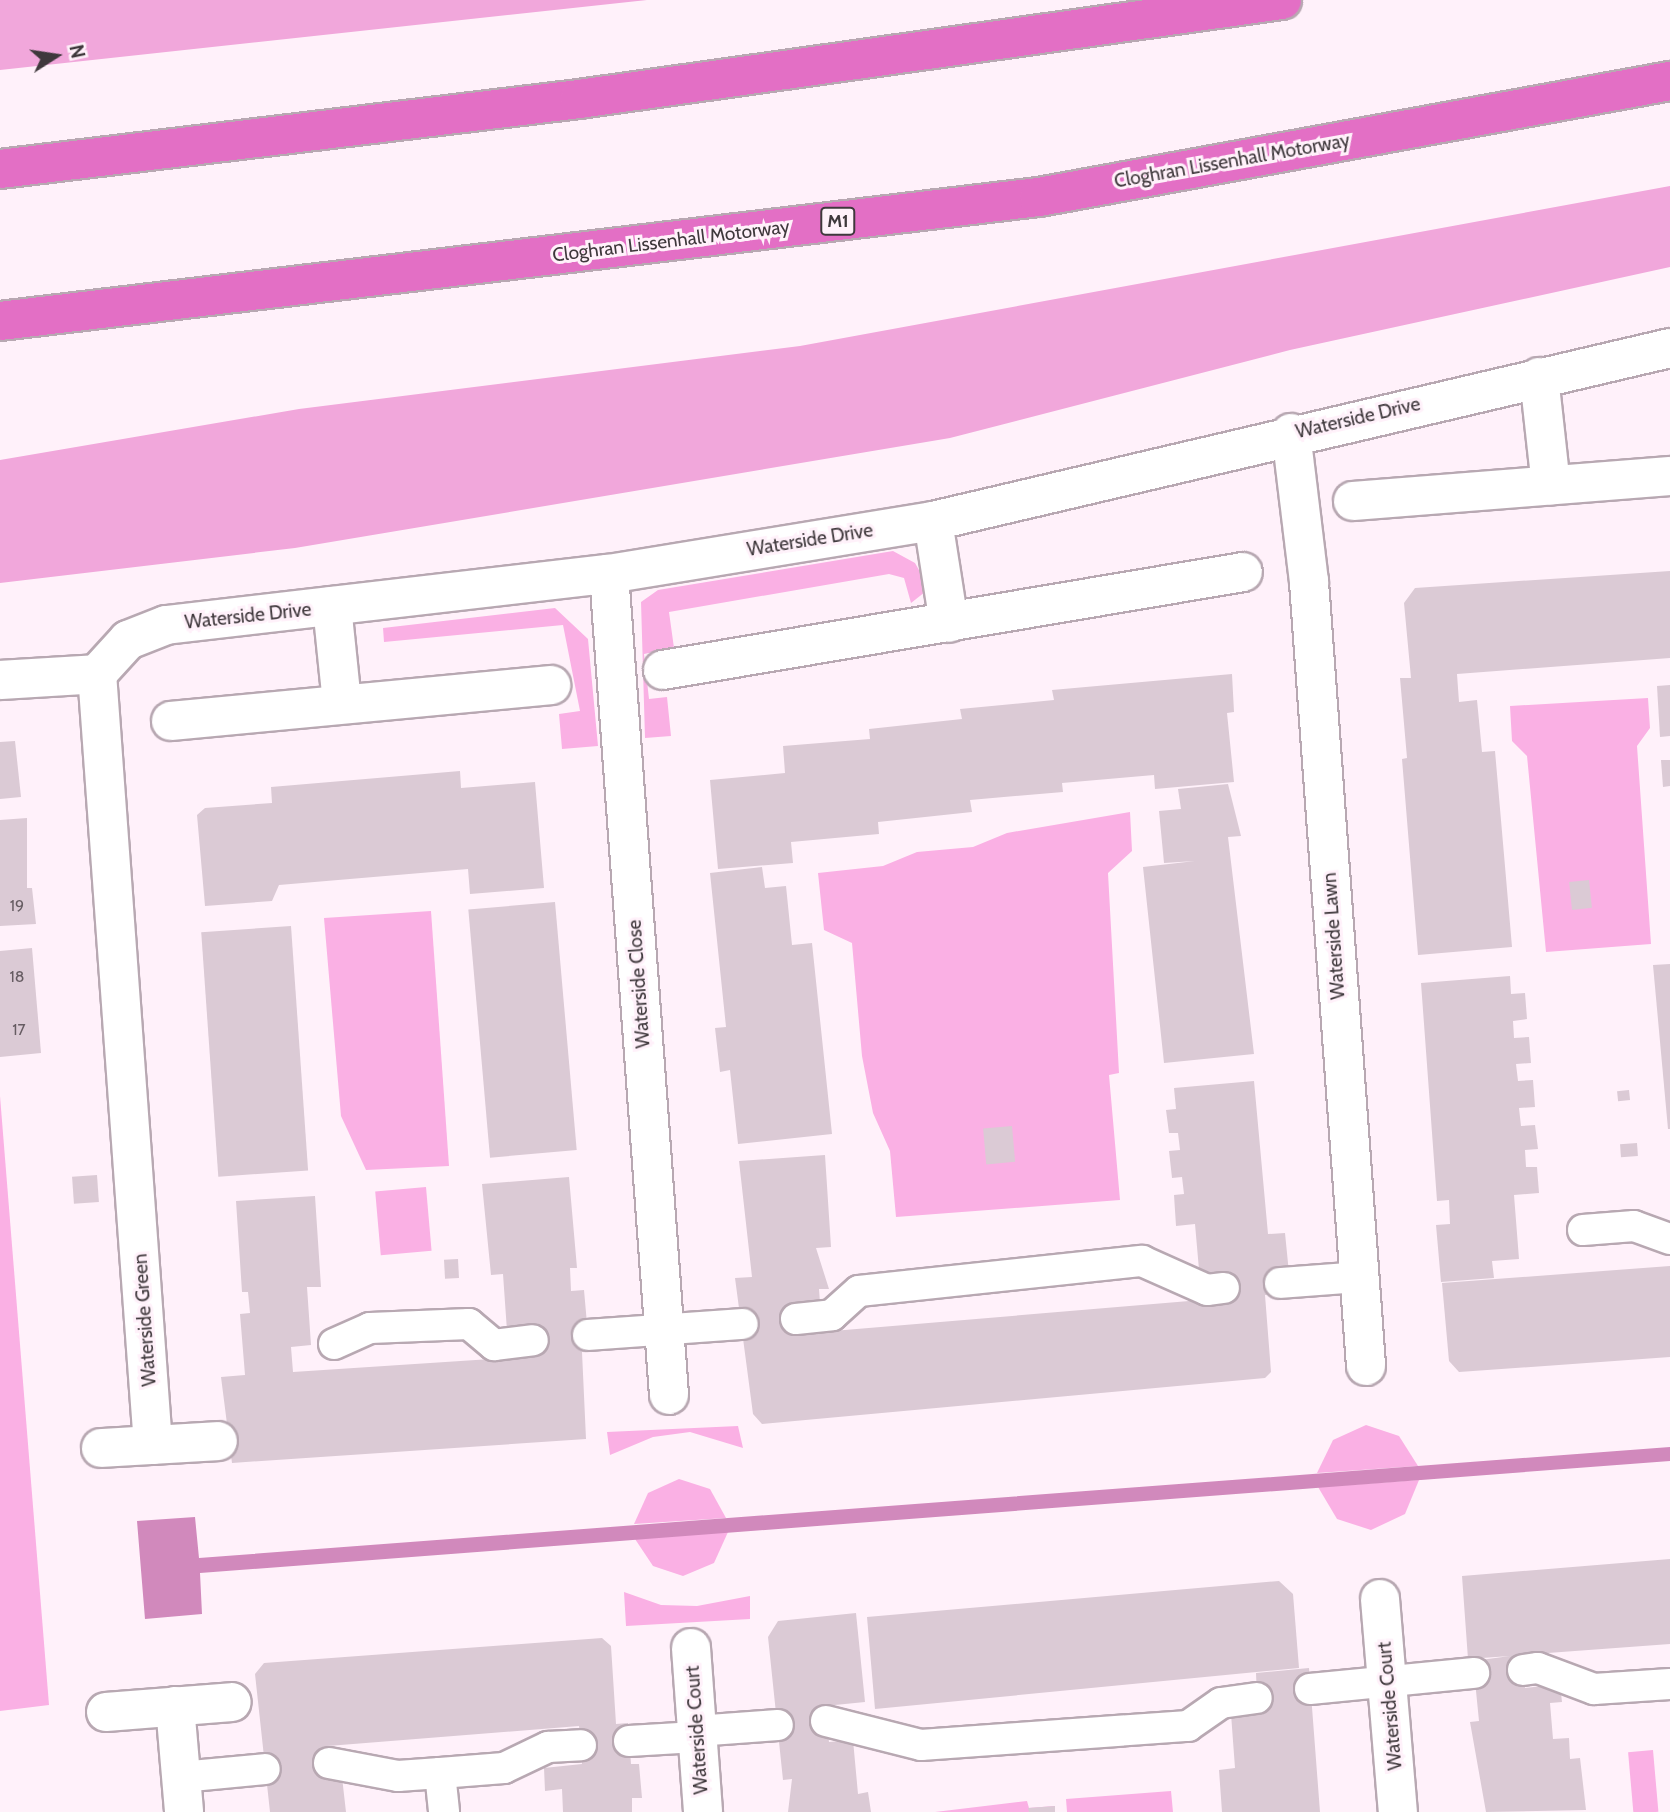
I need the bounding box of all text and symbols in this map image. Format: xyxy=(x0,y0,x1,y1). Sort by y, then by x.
north arrow xyxy=(21,21,91,91)
text: N xyxy=(64,43,90,60)
street label: Cloghran Lissenhall Motorway xyxy=(1112,129,1352,193)
road number: M1 xyxy=(819,206,857,236)
street label: Cloghran Lissenhall Motorway xyxy=(551,215,791,267)
street label: Waterside Drive xyxy=(1293,393,1423,443)
street label: Waterside Drive xyxy=(745,519,875,561)
street label: Waterside Drive xyxy=(184,598,312,634)
street label: Waterside Lawn xyxy=(1318,872,1350,1000)
house number: 19 xyxy=(10,896,24,916)
street label: Waterside Close xyxy=(623,919,655,1049)
house number: 18 xyxy=(10,967,24,987)
house number: 17 xyxy=(12,1020,26,1040)
street label: Waterside Green xyxy=(129,1253,161,1387)
street label: Waterside Court xyxy=(1373,1641,1407,1771)
street label: Waterside Court xyxy=(681,1665,713,1795)

